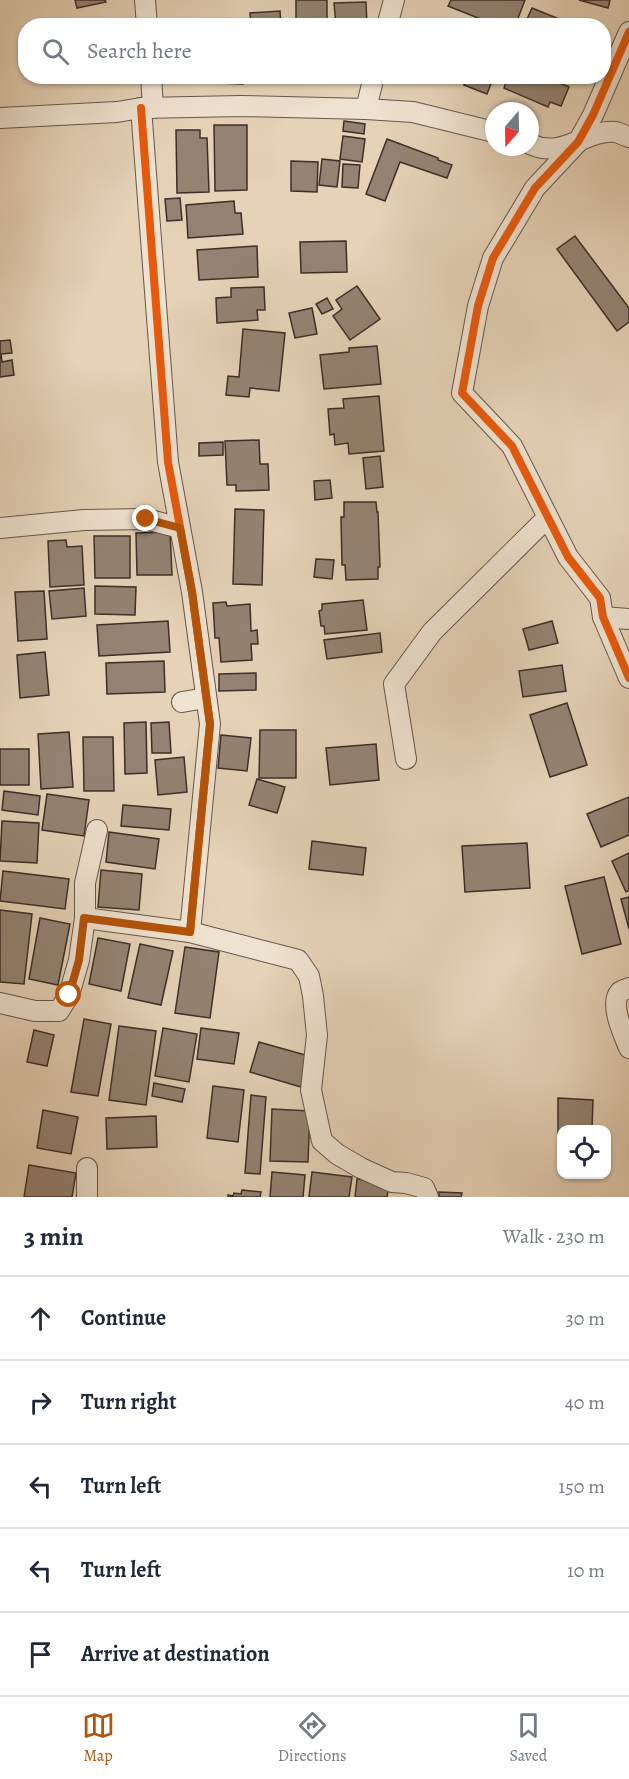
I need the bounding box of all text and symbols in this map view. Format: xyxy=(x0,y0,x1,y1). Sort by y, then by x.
search box xyxy=(18,18,611,84)
icon: search xyxy=(39,35,72,68)
text: Search here xyxy=(87,36,192,66)
north arrow xyxy=(485,102,539,156)
route end xyxy=(132,505,158,531)
route start xyxy=(55,981,81,1007)
map controls xyxy=(557,1125,611,1179)
button: locate xyxy=(557,1125,611,1179)
text: 3 min xyxy=(24,1219,84,1254)
text: Walk · 230 m xyxy=(503,1223,605,1250)
icon: ahead xyxy=(24,1302,57,1335)
text: Continue xyxy=(81,1303,166,1333)
text: 30 m xyxy=(565,1305,605,1332)
icon: right xyxy=(24,1386,57,1419)
text: Turn right xyxy=(81,1387,177,1417)
text: 40 m xyxy=(565,1389,605,1416)
icon: left xyxy=(24,1470,57,1503)
text: Turn left xyxy=(81,1471,161,1501)
text: 150 m xyxy=(558,1473,605,1500)
icon: left xyxy=(24,1554,57,1587)
text: Turn left xyxy=(81,1555,161,1585)
text: 10 m xyxy=(567,1557,605,1584)
icon: arrive xyxy=(24,1638,57,1671)
text: Arrive at destination xyxy=(81,1639,270,1669)
tab: Map xyxy=(82,1709,115,1767)
tab: Directions xyxy=(278,1709,346,1767)
tab: Saved xyxy=(509,1709,547,1767)

